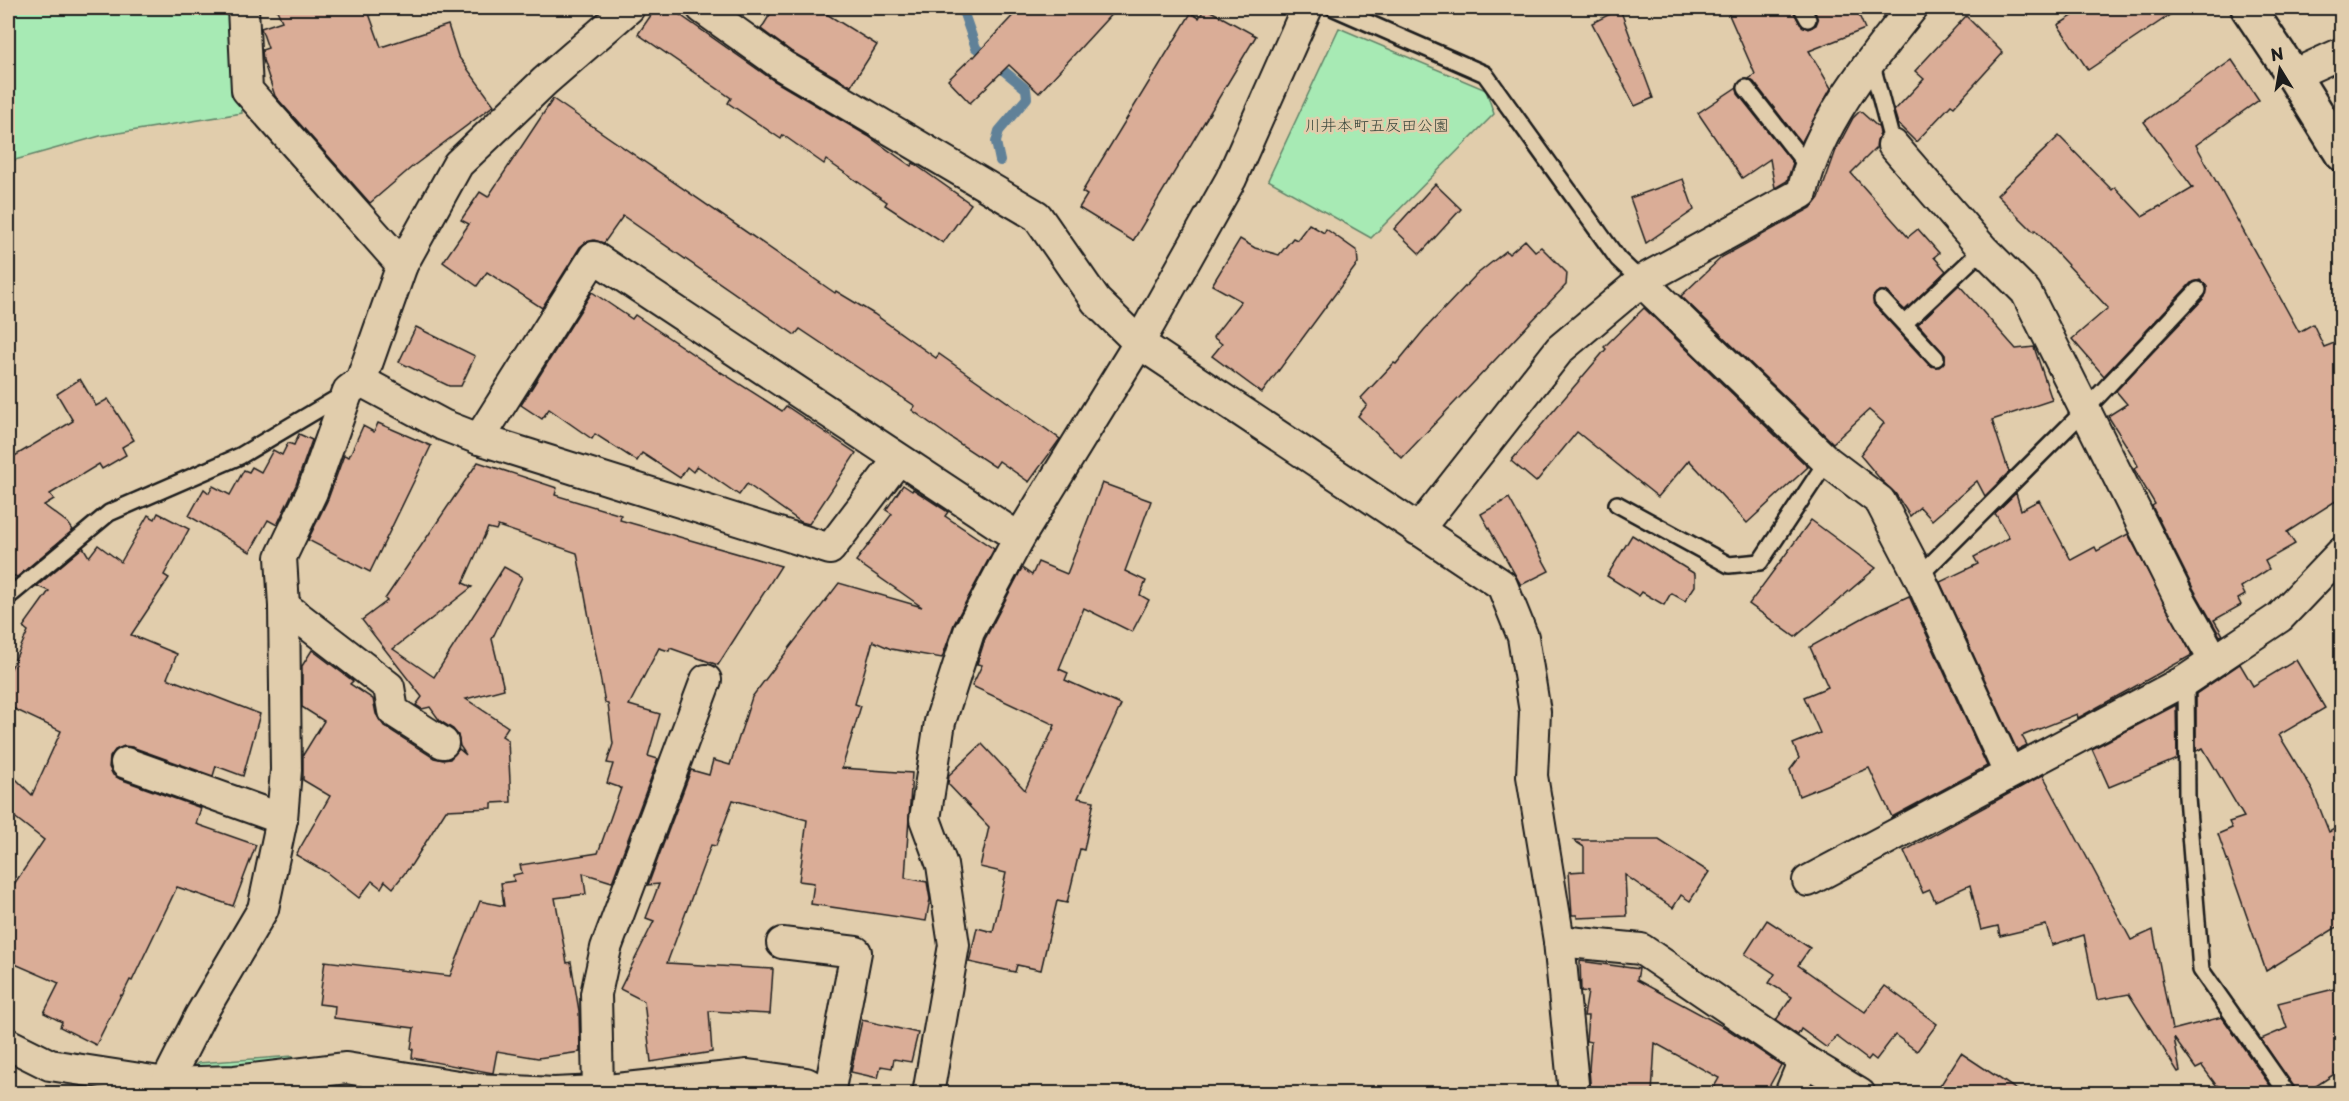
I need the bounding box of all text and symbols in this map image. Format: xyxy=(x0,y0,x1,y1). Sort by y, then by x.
north arrow xyxy=(2250,39,2310,99)
text: N xyxy=(2268,40,2285,66)
park label: 川井本町五反田公園 xyxy=(1305,112,1449,136)

